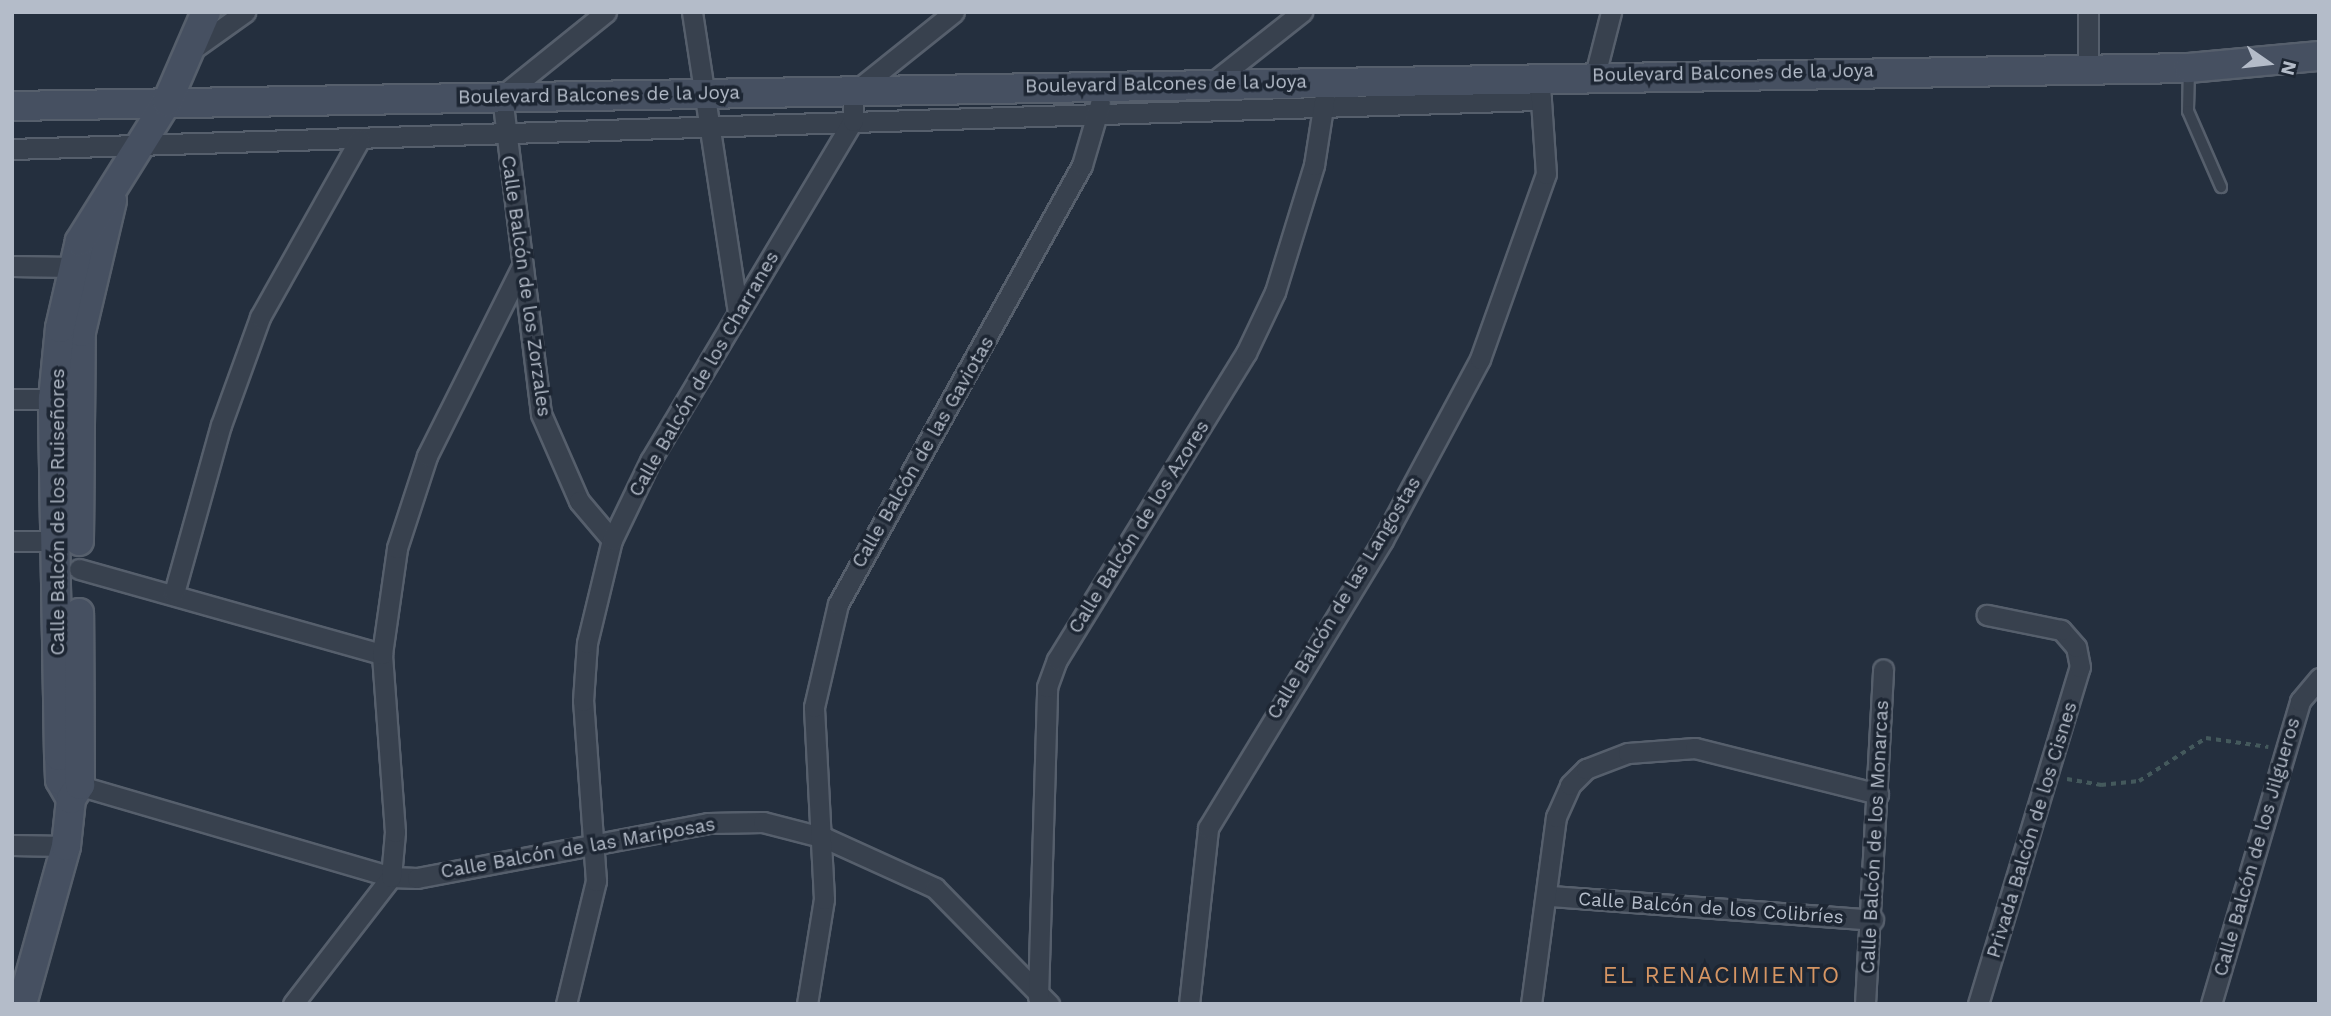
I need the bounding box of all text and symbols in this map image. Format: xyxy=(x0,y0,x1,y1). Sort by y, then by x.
north arrow xyxy=(2233,28,2303,98)
street label: Boulevard Balcones de la Joya xyxy=(1591,59,1875,87)
text: N xyxy=(2276,59,2302,78)
street label: Boulevard Balcones de la Joya xyxy=(1024,70,1308,98)
street label: Boulevard Balcones de la Joya xyxy=(457,81,741,109)
street label: Calle Balcón de los Zorzales xyxy=(496,154,556,418)
street label: Calle Balcón de los Charranes xyxy=(624,247,784,501)
street label: Calle Balcón de las Gaviotas xyxy=(847,332,999,572)
street label: Calle Balcón de los Ruiseñores xyxy=(47,369,69,655)
street label: Calle Balcón de los Azores xyxy=(1064,416,1214,638)
street label: Calle Balcón de las Langostas xyxy=(1262,473,1426,723)
street label: Privada Balcón de los Cisnes xyxy=(1982,699,2082,961)
street label: Calle Balcón de los Monarcas xyxy=(1856,700,1894,974)
street label: Calle Balcón de los Jilgueros xyxy=(2209,715,2305,979)
street label: Calle Balcón de las Mariposas xyxy=(439,813,717,883)
street label: Calle Balcón de los Colibríes xyxy=(1577,887,1845,929)
district label: EL RENACIMIENTO xyxy=(1604,962,1840,990)

